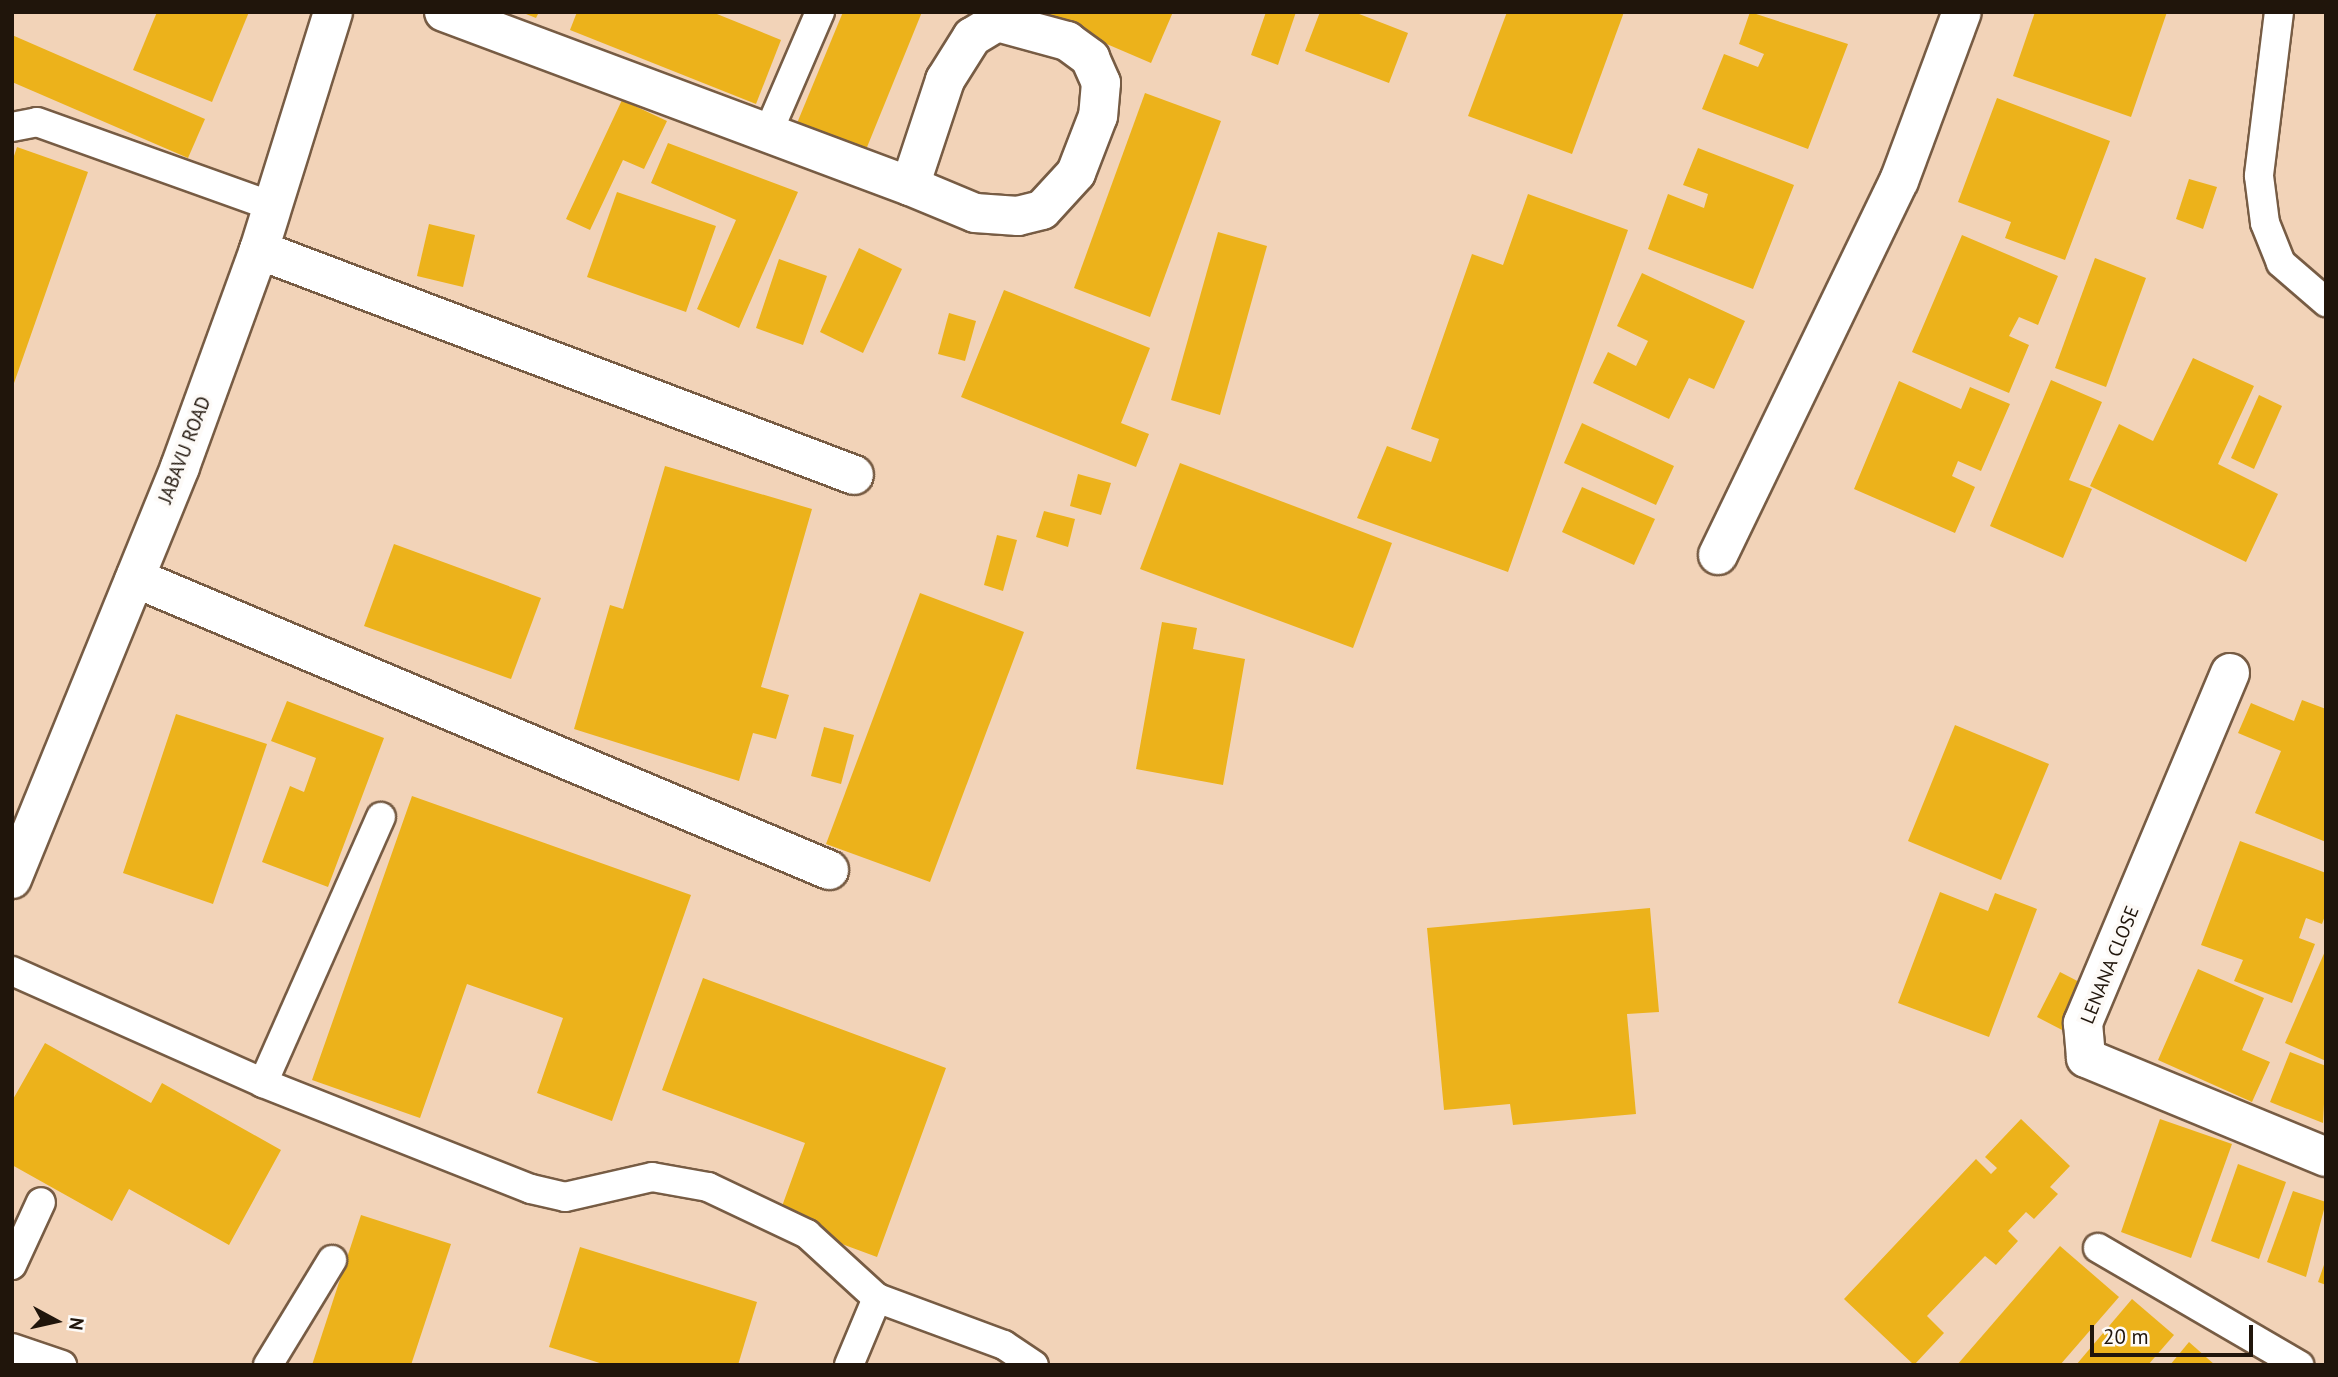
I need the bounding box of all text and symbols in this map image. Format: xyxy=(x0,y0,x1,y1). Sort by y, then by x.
street label: JABAVU ROAD xyxy=(154,393,216,507)
street label: LENANA CLOSE xyxy=(2076,903,2144,1027)
north arrow xyxy=(21,1286,91,1356)
scale bar xyxy=(2093,1310,2256,1354)
text: N xyxy=(64,1316,90,1332)
text: 20 m xyxy=(2103,1323,2149,1350)

